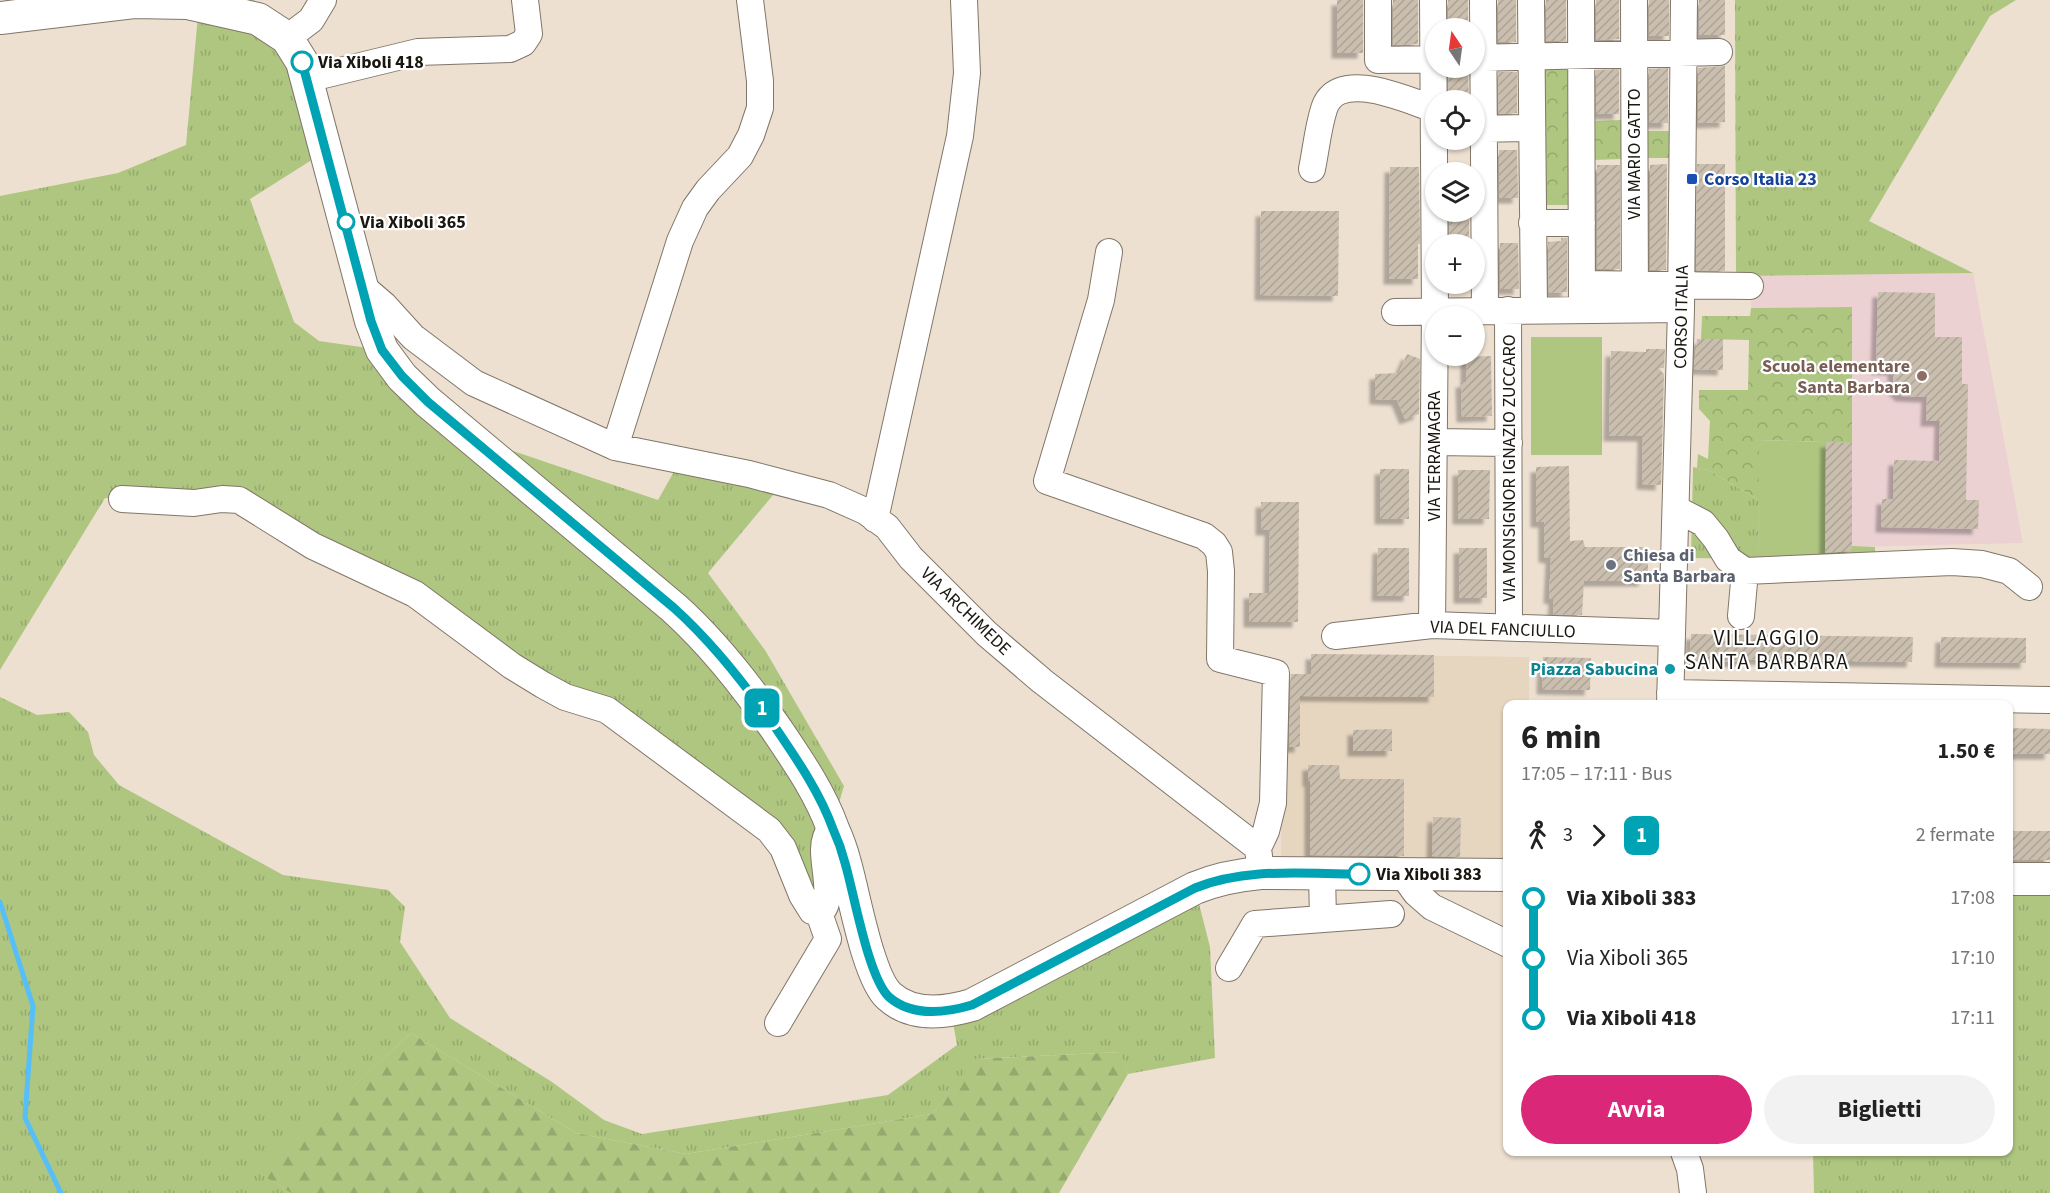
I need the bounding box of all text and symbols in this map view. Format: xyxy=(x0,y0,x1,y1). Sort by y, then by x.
north arrow xyxy=(1425,18,1485,78)
map controls xyxy=(1425,18,1485,366)
place label: Via Xiboli 418 xyxy=(317,50,424,75)
marker: Via Xiboli 418 xyxy=(291,51,313,73)
street label: VIA MARIO GATTO xyxy=(1622,88,1647,220)
button: locate xyxy=(1425,90,1485,150)
button: layers xyxy=(1425,162,1485,222)
place label: Corso Italia 23 xyxy=(1704,167,1817,192)
marker: Corso Italia 23 xyxy=(1685,172,1699,186)
place label: Via Xiboli 365 xyxy=(359,210,466,235)
marker: Via Xiboli 365 xyxy=(337,213,355,231)
button: + xyxy=(1425,234,1485,294)
street label: CORSO ITALIA xyxy=(1668,265,1695,369)
button: − xyxy=(1425,306,1485,366)
street label: VIA MONSIGNOR IGNAZIO ZUCCARO xyxy=(1497,334,1522,602)
place label: Scuola elementare Santa Barbara xyxy=(1762,354,1910,400)
marker: Scuola elementare Santa Barbara xyxy=(1915,369,1929,383)
street label: VIA TERRAMAGRA xyxy=(1422,391,1447,521)
place label: Chiesa di Santa Barbara xyxy=(1623,543,1736,589)
marker: Chiesa di Santa Barbara xyxy=(1604,558,1618,572)
street label: VIA ARCHIMEDE xyxy=(915,562,1017,661)
street label: VIA DEL FANCIULLO xyxy=(1430,614,1576,645)
district label: VILLAGGIO SANTA BARBARA xyxy=(1685,623,1849,677)
place label: Piazza Sabucina xyxy=(1530,657,1658,682)
marker: Piazza Sabucina xyxy=(1663,662,1677,676)
line badge: 1 xyxy=(742,688,782,728)
text: 1 xyxy=(756,693,768,723)
text: 6 min xyxy=(1521,714,1601,761)
text: 1.50 € xyxy=(1938,735,1995,767)
text: 17:05 – 17:11 · Bus xyxy=(1521,760,1672,788)
icon: walk xyxy=(1521,819,1554,852)
icon: forward xyxy=(1582,819,1615,852)
text: 1 xyxy=(1636,820,1647,850)
text: 3 xyxy=(1563,821,1573,849)
text: 2 fermate xyxy=(1916,821,1995,849)
place label: Via Xiboli 383 xyxy=(1375,862,1482,887)
marker: Via Xiboli 383 xyxy=(1348,863,1370,885)
text: Via Xiboli 383 xyxy=(1567,882,1696,914)
text: 17:08 xyxy=(1950,884,1995,912)
text: Via Xiboli 365 xyxy=(1567,942,1688,974)
text: 17:10 xyxy=(1950,944,1995,972)
text: Via Xiboli 418 xyxy=(1567,1002,1696,1034)
text: 17:11 xyxy=(1950,1004,1995,1032)
button: Avvia xyxy=(1521,1075,1752,1144)
button: Biglietti xyxy=(1764,1075,1995,1144)

